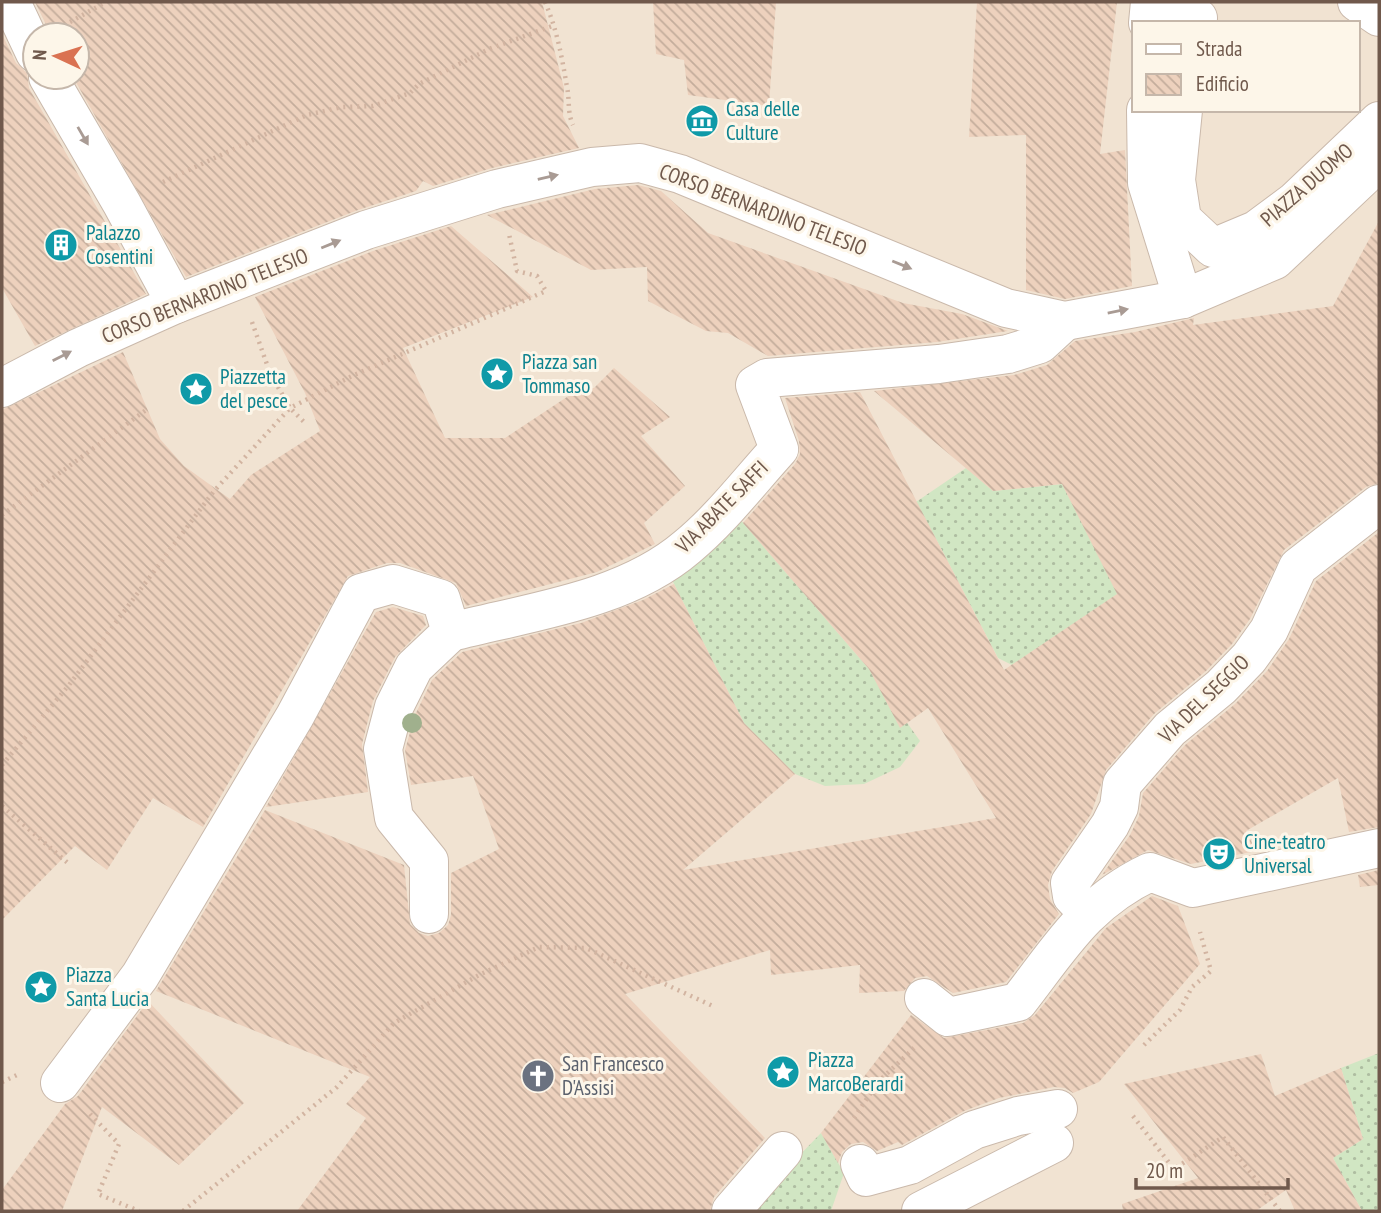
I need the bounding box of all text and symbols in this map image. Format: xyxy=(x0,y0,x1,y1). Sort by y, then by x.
north arrow xyxy=(21,21,91,91)
legend xyxy=(1132,21,1360,112)
text: Strada xyxy=(1196,35,1242,62)
text: N xyxy=(27,49,51,61)
text: Edificio xyxy=(1196,70,1249,97)
place label: Casa delle Culture xyxy=(726,95,800,146)
museum icon: Casa delle Culture xyxy=(683,102,721,140)
one-way arrow xyxy=(76,126,89,145)
street label: PIAZZA DUOMO xyxy=(1255,137,1359,232)
street label: CORSO BERNARDINO TELESIO xyxy=(656,157,871,262)
one-way arrow xyxy=(537,171,559,182)
place label: Palazzo Cosentini xyxy=(86,219,153,270)
building icon: Palazzo Cosentini xyxy=(42,226,80,264)
one-way arrow xyxy=(321,239,342,250)
street label: CORSO BERNARDINO TELESIO xyxy=(98,242,312,349)
one-way arrow xyxy=(891,260,912,271)
one-way arrow xyxy=(1107,305,1129,316)
place label: Piazza san Tommaso xyxy=(522,348,597,399)
one-way arrow xyxy=(52,351,72,362)
place icon: Piazza san Tommaso xyxy=(478,355,516,393)
place label: Piazzetta del pesce xyxy=(220,363,288,414)
place icon: Piazzetta del pesce xyxy=(177,370,215,408)
street label: VIA ABATE SAFFI xyxy=(669,455,774,559)
street label: VIA DEL SEGGIO xyxy=(1152,649,1255,749)
place label: Cine-teatro Universal xyxy=(1244,828,1325,879)
theatre icon: Cine-teatro Universal xyxy=(1200,835,1238,873)
place label: Piazza Santa Lucia xyxy=(66,961,149,1012)
place icon: Piazza Santa Lucia xyxy=(22,968,60,1006)
place label: Piazza MarcoBerardi xyxy=(808,1046,904,1097)
place label: San Francesco D'Assisi xyxy=(562,1050,664,1101)
place icon: Piazza MarcoBerardi xyxy=(764,1053,802,1091)
church icon: San Francesco D'Assisi xyxy=(519,1057,557,1095)
scale bar xyxy=(1136,1146,1288,1190)
text: 20 m xyxy=(1146,1157,1183,1184)

